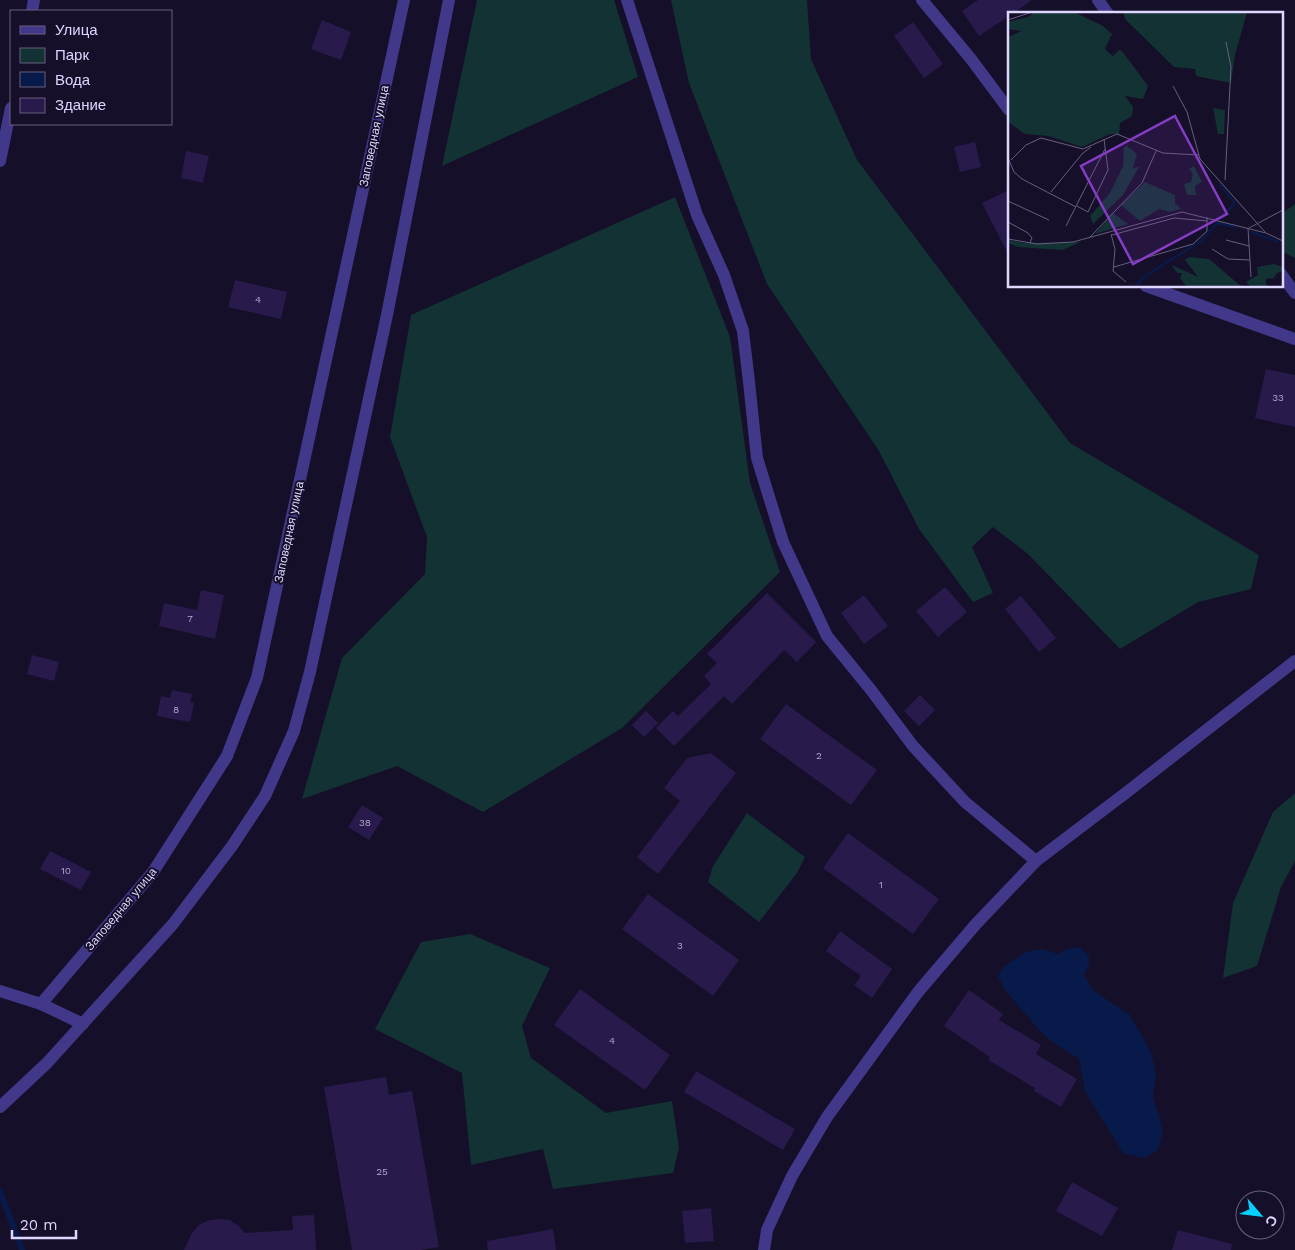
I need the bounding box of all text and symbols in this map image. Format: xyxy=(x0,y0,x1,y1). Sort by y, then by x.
legend xyxy=(10,10,172,125)
inset map xyxy=(1008,12,1282,288)
text: Улица xyxy=(55,21,98,39)
text: Парк xyxy=(55,46,89,64)
text: Вода xyxy=(55,71,91,89)
street label: Заповедная улица xyxy=(356,84,392,188)
text: Здание xyxy=(55,96,106,114)
house number: 4 xyxy=(255,294,261,305)
house number: 33 xyxy=(1272,392,1284,403)
street label: Заповедная улица xyxy=(271,480,307,584)
house number: 7 xyxy=(187,613,193,624)
house number: 8 xyxy=(173,704,179,715)
house number: 2 xyxy=(816,750,822,761)
house number: 38 xyxy=(359,817,371,828)
house number: 10 xyxy=(61,865,71,876)
street label: Заповедная улица xyxy=(82,865,160,953)
house number: 1 xyxy=(879,879,883,890)
house number: 3 xyxy=(677,940,683,951)
house number: 4 xyxy=(609,1035,615,1046)
house number: 25 xyxy=(376,1166,388,1177)
north arrow xyxy=(1235,1190,1285,1240)
scale bar xyxy=(12,1208,76,1240)
text: С xyxy=(1262,1213,1281,1229)
text: 20 m xyxy=(20,1216,58,1234)

